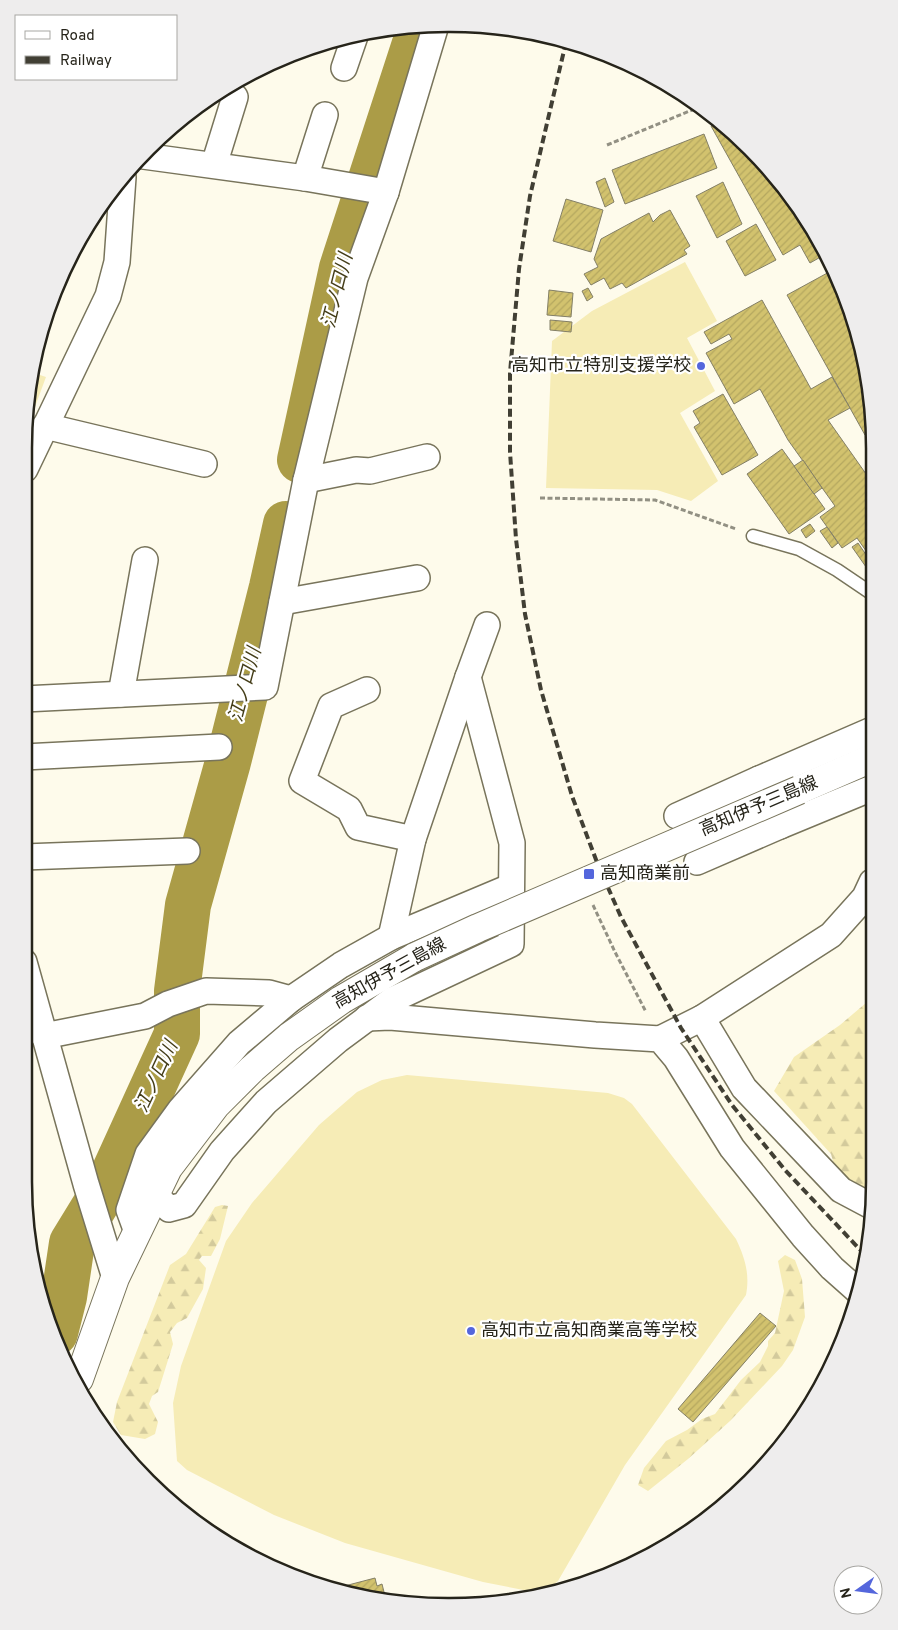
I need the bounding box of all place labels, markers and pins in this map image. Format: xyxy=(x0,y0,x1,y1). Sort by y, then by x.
place label: 高知市立特別支援学校 xyxy=(511,355,691,378)
marker: 高知市立特別支援学校 xyxy=(695,360,707,372)
place label: 高知商業前 xyxy=(600,863,690,886)
marker: 高知商業前 xyxy=(582,867,596,881)
place label: 高知市立高知商業高等学校 xyxy=(481,1320,697,1343)
marker: 高知市立高知商業高等学校 xyxy=(465,1325,477,1337)

